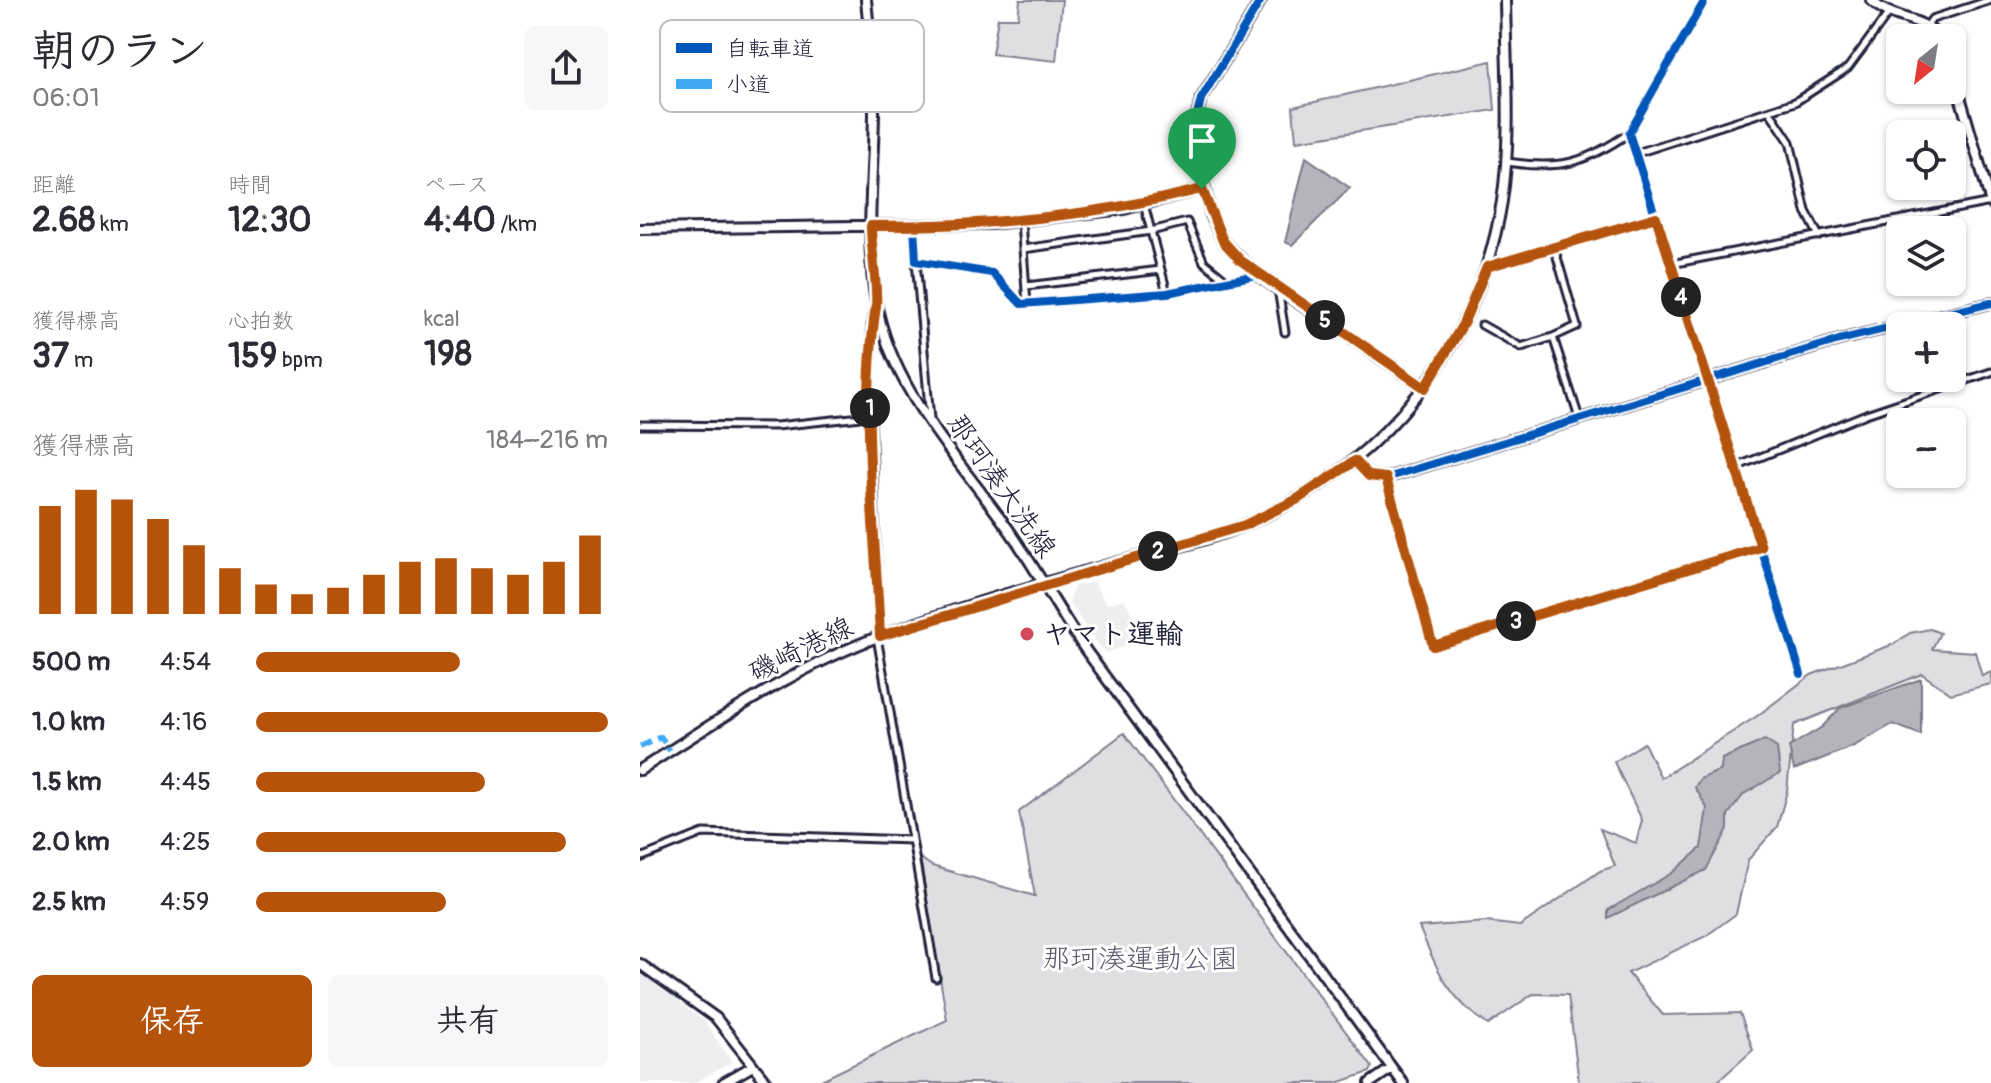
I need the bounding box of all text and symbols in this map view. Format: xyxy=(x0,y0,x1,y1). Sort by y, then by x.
legend xyxy=(660,20,924,112)
text: 朝のラン xyxy=(32,24,208,79)
north arrow xyxy=(1886,24,1966,104)
map controls xyxy=(1886,24,1966,488)
button: share xyxy=(524,26,608,110)
text: 自転車道 xyxy=(726,35,814,63)
text: 小道 xyxy=(726,71,770,99)
text: 06:01 xyxy=(32,82,100,114)
pin xyxy=(1168,107,1236,189)
icon: arrive xyxy=(1180,119,1224,163)
button: locate xyxy=(1886,120,1966,200)
text: 距離 xyxy=(32,171,76,199)
text: 時間 xyxy=(228,171,272,199)
text: ペース xyxy=(424,171,489,199)
text: 2.68 xyxy=(32,199,95,242)
text: 12:30 xyxy=(228,199,312,242)
text: 4:40 xyxy=(424,199,496,242)
text: km xyxy=(95,210,129,238)
text: /km xyxy=(496,210,537,238)
button: layers xyxy=(1886,216,1966,296)
pin: 4 xyxy=(1661,277,1701,317)
text: 4 xyxy=(1675,283,1687,311)
pin: 5 xyxy=(1305,300,1345,340)
text: kcal xyxy=(424,305,460,333)
text: 5 xyxy=(1319,306,1331,334)
text: 獲得標高 xyxy=(32,307,120,335)
text: 心拍数 xyxy=(228,307,294,335)
button: + xyxy=(1886,312,1966,392)
text: 198 xyxy=(424,333,472,376)
text: 37 xyxy=(32,335,69,378)
text: 159 xyxy=(228,335,277,378)
text: m xyxy=(69,346,93,374)
text: bpm xyxy=(277,346,323,374)
pin: 1 xyxy=(850,388,890,428)
text: 1 xyxy=(866,394,874,422)
street label: 那珂湊大洗線 xyxy=(938,407,1064,565)
button: − xyxy=(1886,408,1966,488)
text: 184–216 m xyxy=(486,424,608,456)
text: 獲得標高 xyxy=(32,430,136,462)
pin: 2 xyxy=(1138,531,1178,571)
text: 2 xyxy=(1152,537,1164,565)
pin: 3 xyxy=(1496,601,1536,641)
text: 3 xyxy=(1510,607,1522,635)
street label: 磯崎港線 xyxy=(743,610,859,690)
place label: ヤマト運輸 xyxy=(1043,617,1183,652)
marker: ヤマト運輸 xyxy=(1018,625,1036,643)
text: 500 m xyxy=(32,646,110,678)
text: 4:54 xyxy=(160,646,211,678)
text: 1.0 km xyxy=(32,706,105,738)
text: 4:16 xyxy=(160,706,207,738)
text: 1.5 km xyxy=(32,766,102,798)
text: 4:45 xyxy=(160,766,211,798)
text: 2.0 km xyxy=(32,826,110,858)
text: 4:25 xyxy=(160,826,211,858)
text: 2.5 km xyxy=(32,886,106,918)
text: 4:59 xyxy=(160,886,210,918)
park label: 那珂湊運動公園 xyxy=(1042,942,1238,977)
button: 保存 xyxy=(32,975,312,1067)
button: 共有 xyxy=(328,975,608,1067)

